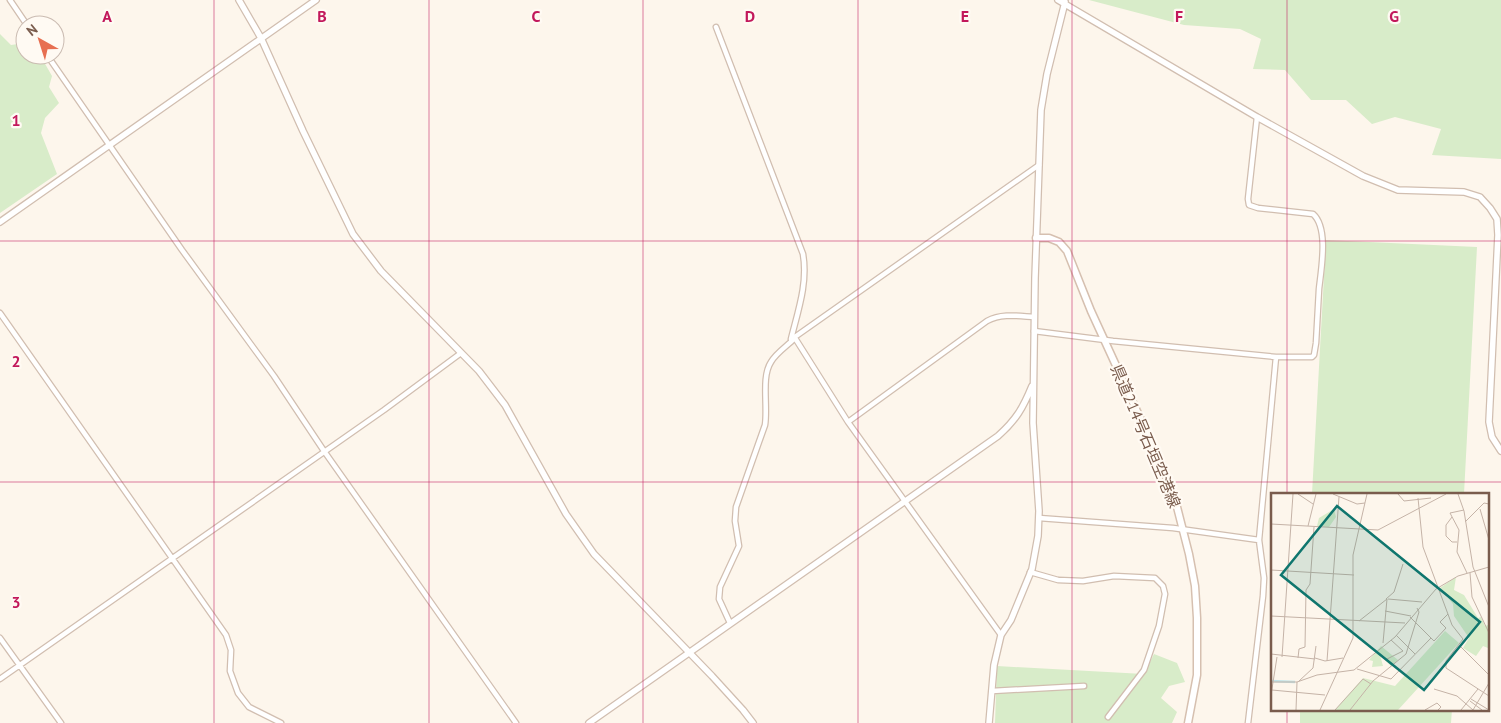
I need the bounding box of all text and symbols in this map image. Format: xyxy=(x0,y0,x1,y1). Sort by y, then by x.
text: A xyxy=(102,6,112,26)
text: B xyxy=(317,6,327,26)
text: C xyxy=(532,6,541,26)
text: D xyxy=(745,6,755,26)
text: E xyxy=(961,6,969,26)
text: F xyxy=(1175,6,1183,26)
text: G xyxy=(1389,6,1399,26)
north arrow xyxy=(15,15,65,65)
text: N xyxy=(23,20,41,40)
text: 1 xyxy=(11,110,21,130)
text: 2 xyxy=(11,351,21,371)
street label: 県道214号石垣空港線 xyxy=(1107,361,1185,511)
inset map xyxy=(1271,493,1488,710)
text: 3 xyxy=(11,592,21,612)

